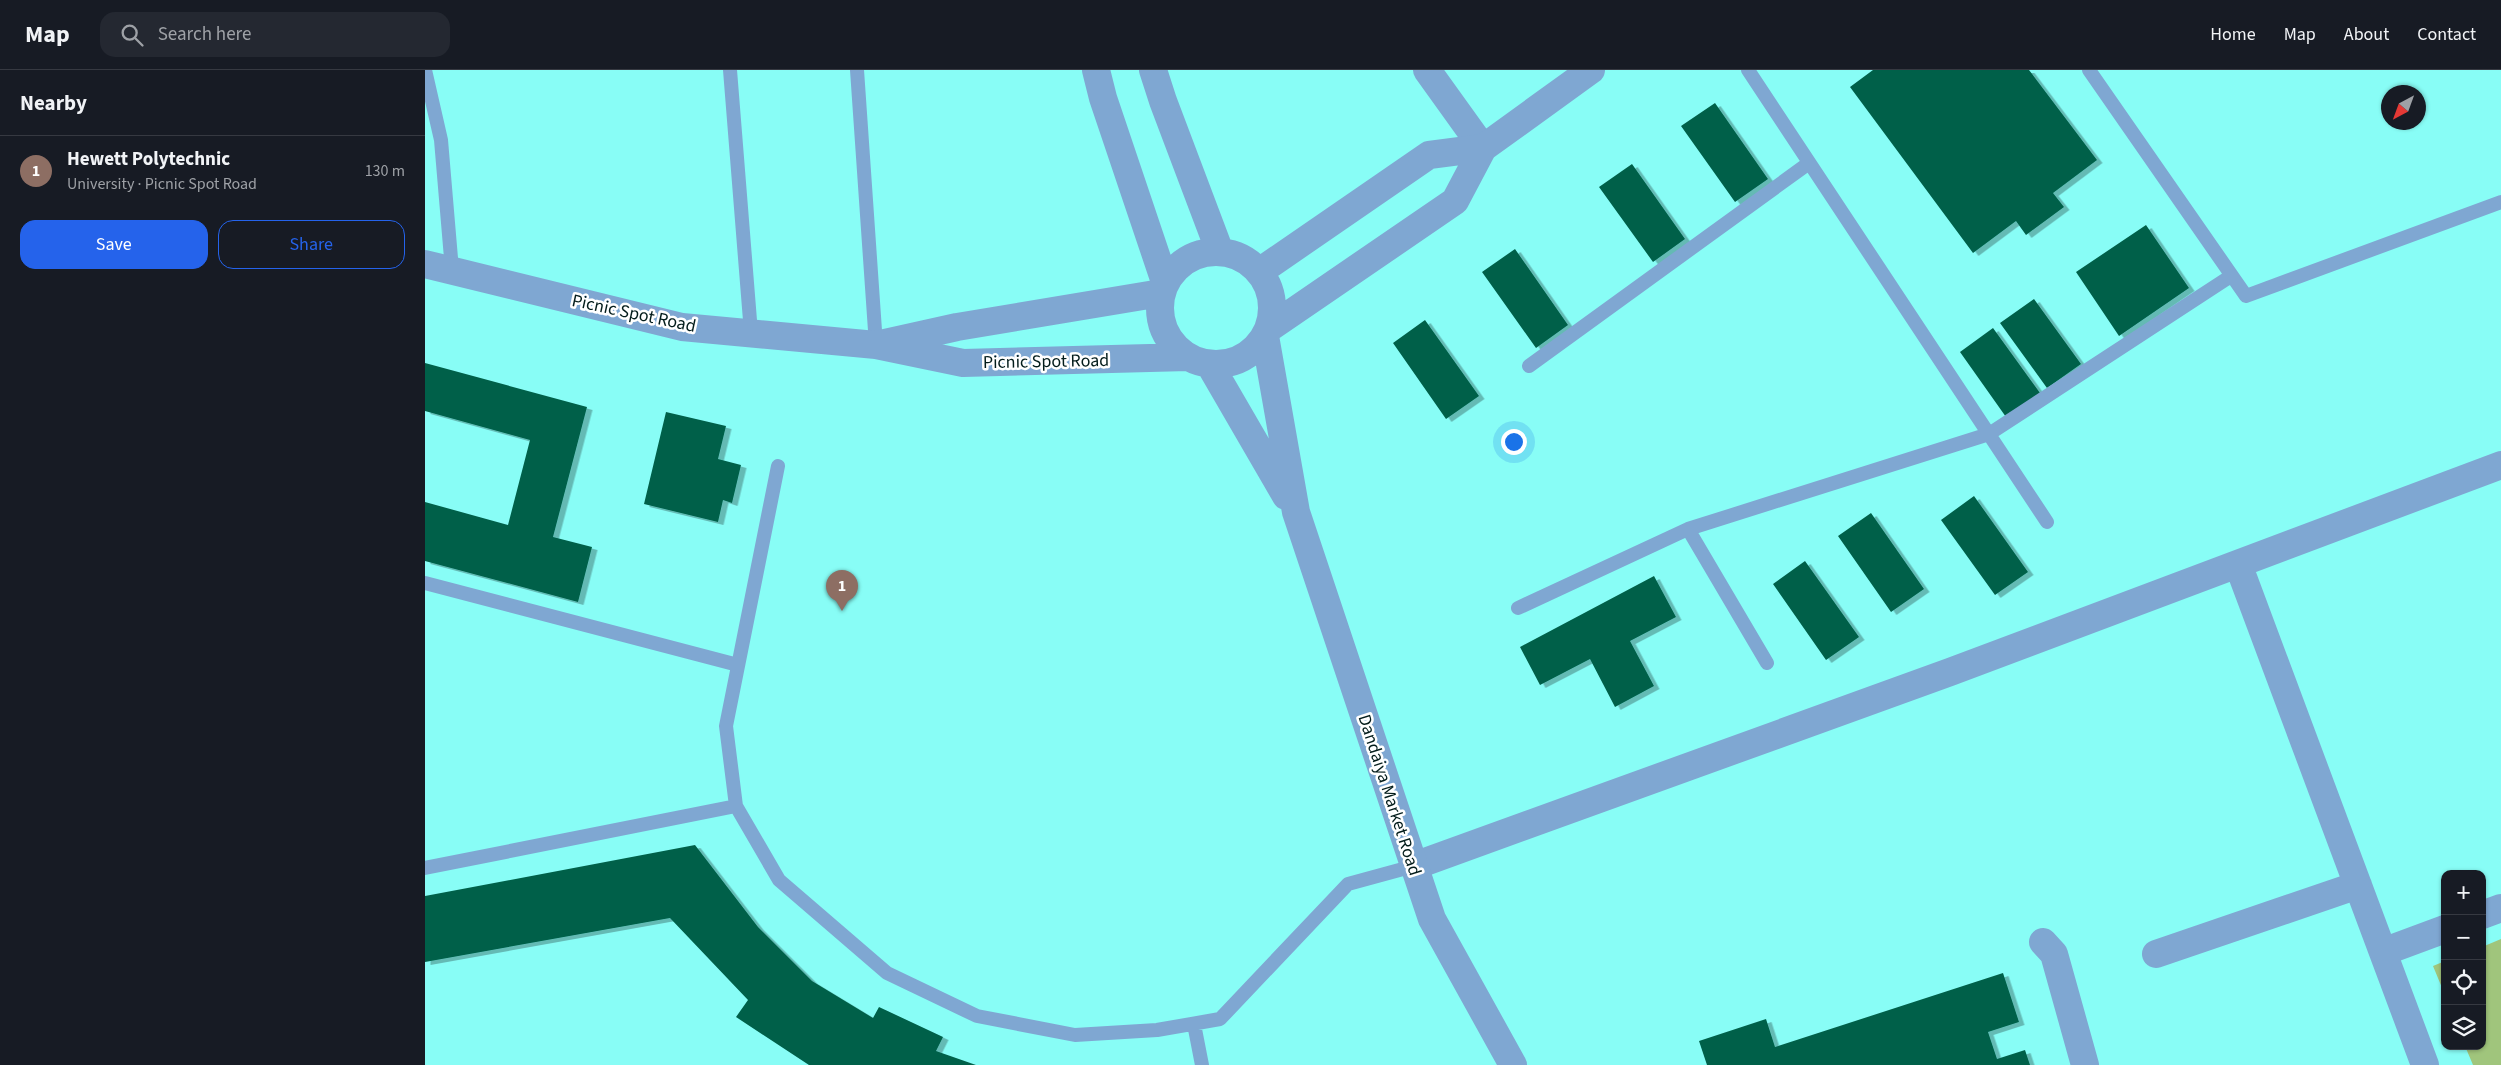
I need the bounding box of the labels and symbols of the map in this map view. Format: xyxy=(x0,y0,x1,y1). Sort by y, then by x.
north arrow xyxy=(2381,85,2426,130)
street label: Picnic Spot Road xyxy=(570,288,698,339)
street label: Picnic Spot Road xyxy=(983,348,1109,375)
your location xyxy=(1501,429,1527,455)
pin: 1 xyxy=(826,570,858,611)
street label: Dandaiya Market Road xyxy=(1352,711,1427,879)

